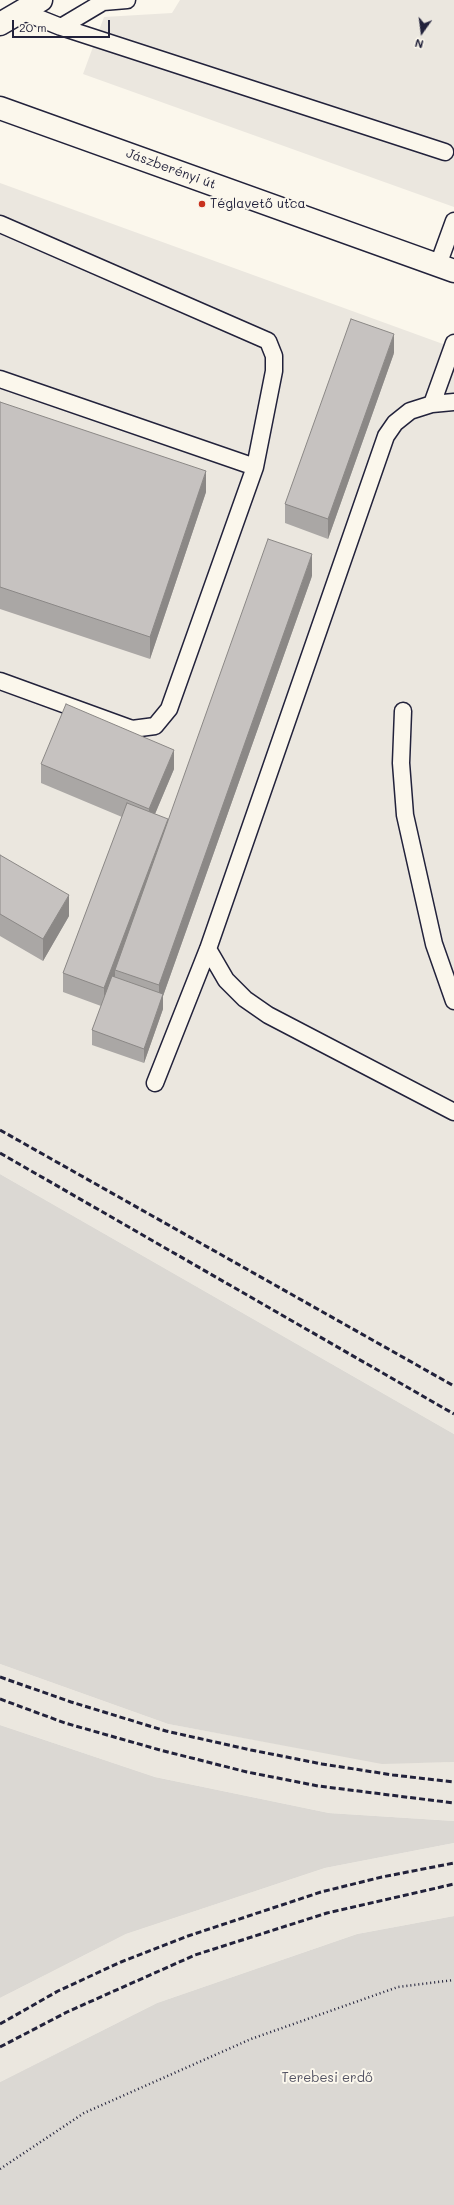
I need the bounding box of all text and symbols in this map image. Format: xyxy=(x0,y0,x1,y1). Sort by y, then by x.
scale bar xyxy=(14,12,112,38)
north arrow xyxy=(402,12,442,52)
text: 20 m xyxy=(19,19,47,35)
text: N xyxy=(413,36,425,52)
street label: Jászberényi út xyxy=(124,145,218,193)
place label: Téglavető utca xyxy=(210,196,306,212)
marker: Téglavető utca xyxy=(197,199,207,209)
park label: Terebesi erdő xyxy=(281,2070,373,2086)

